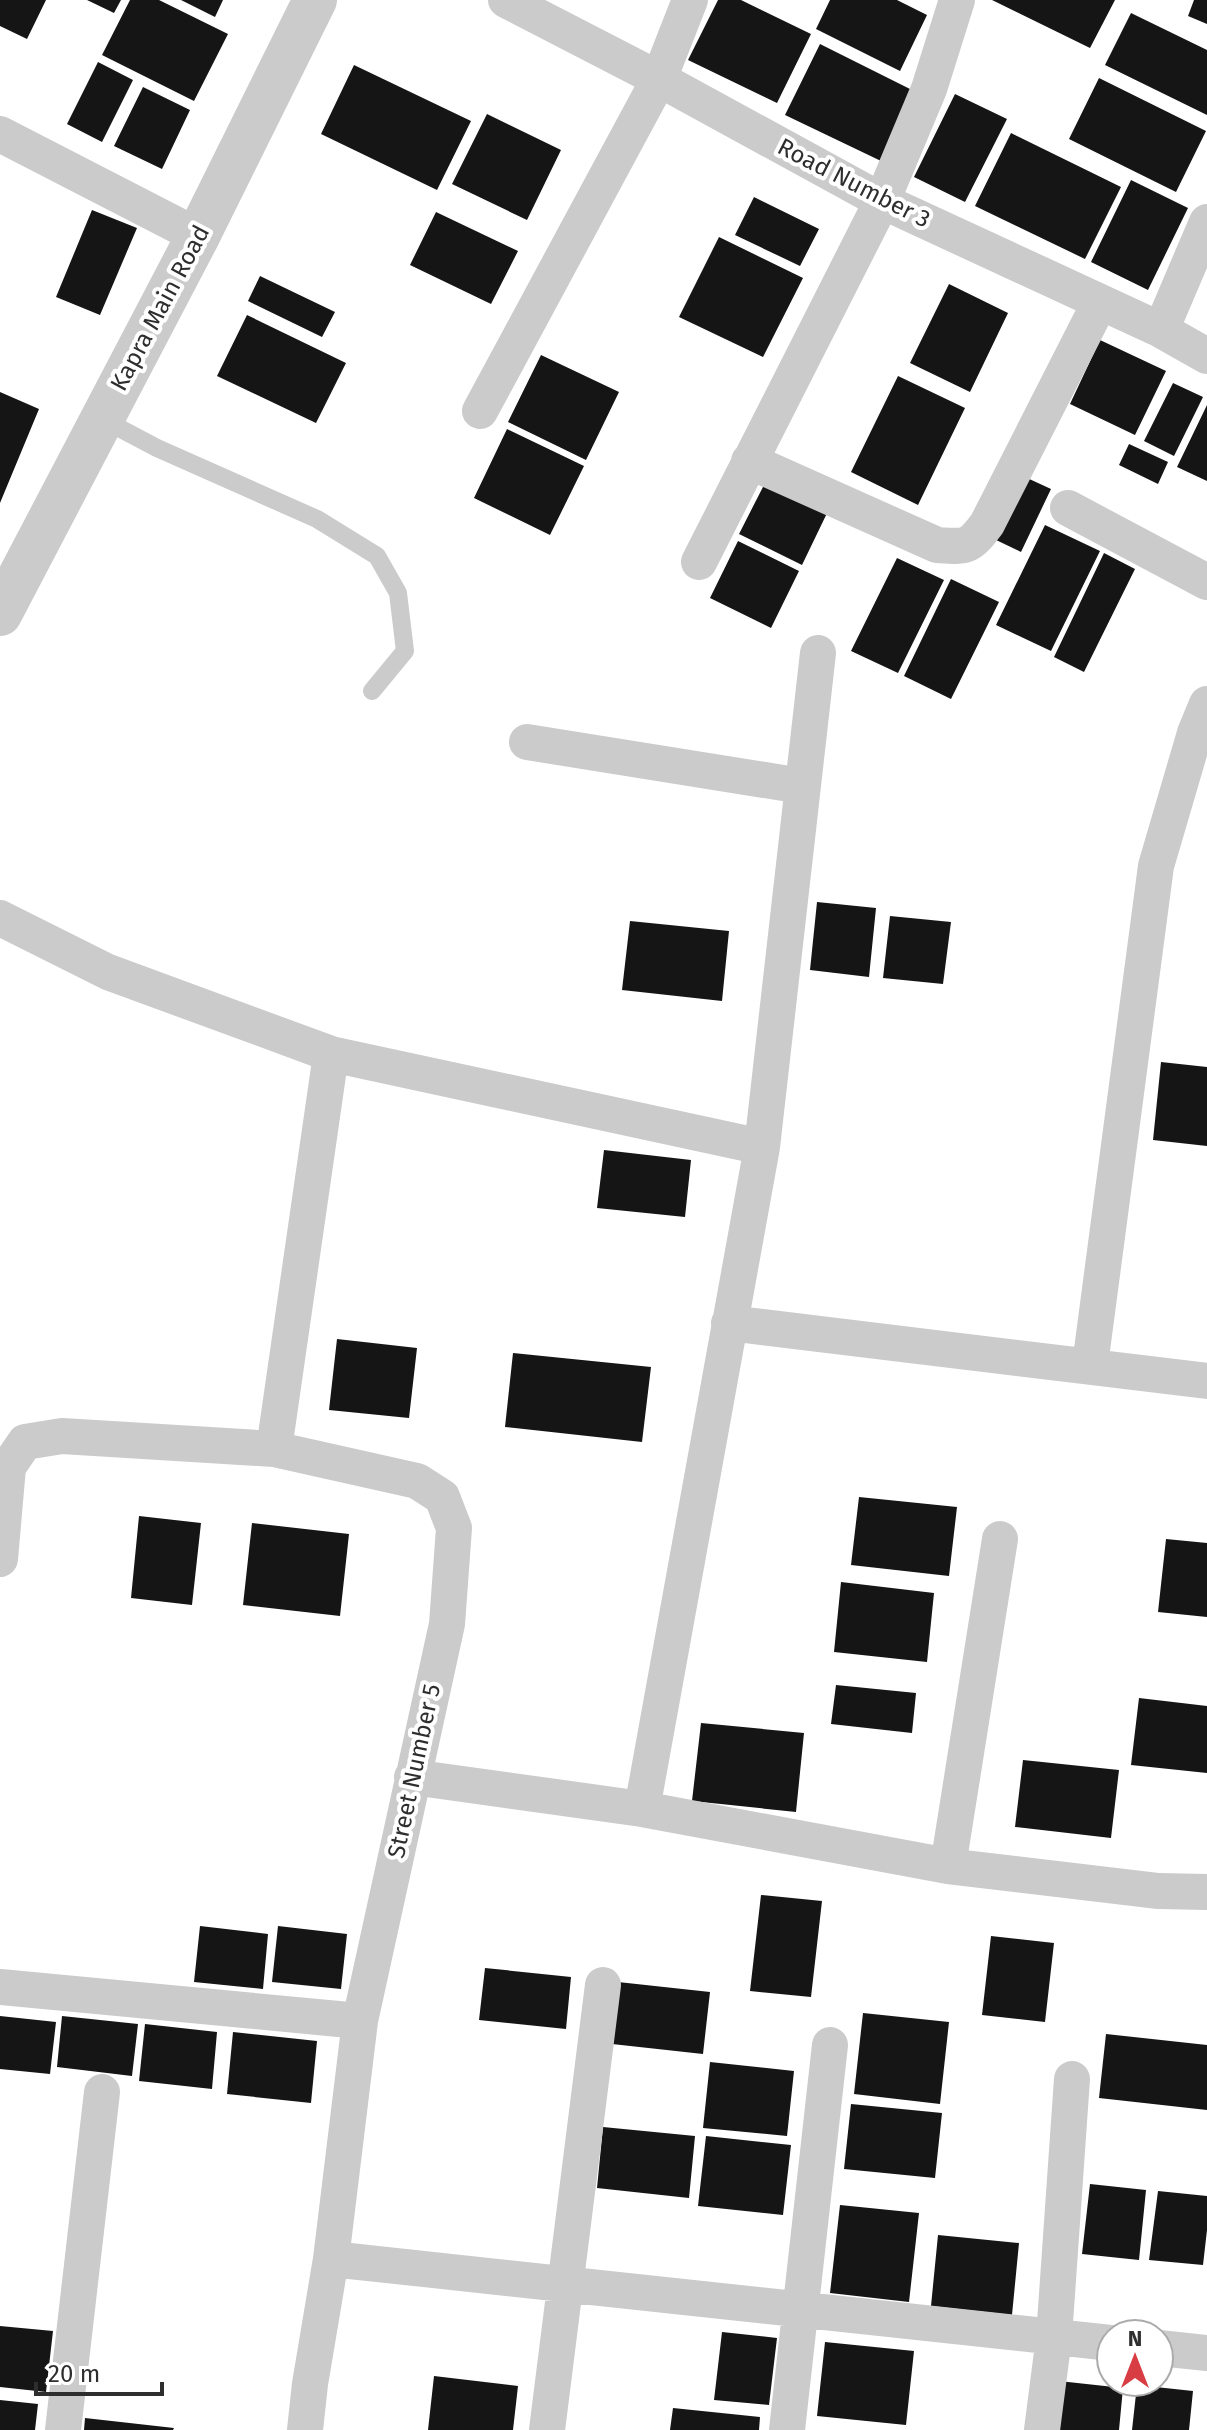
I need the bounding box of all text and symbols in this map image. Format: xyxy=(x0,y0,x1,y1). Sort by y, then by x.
street label: Road Number 3 xyxy=(773,132,935,234)
street label: Kapra Main Road xyxy=(105,220,215,396)
street label: Street Number 5 xyxy=(382,1681,446,1861)
north arrow xyxy=(1095,2318,1175,2398)
text: N xyxy=(1128,2325,1142,2352)
scale bar xyxy=(36,2346,162,2396)
text: 20 m xyxy=(48,2360,100,2388)

